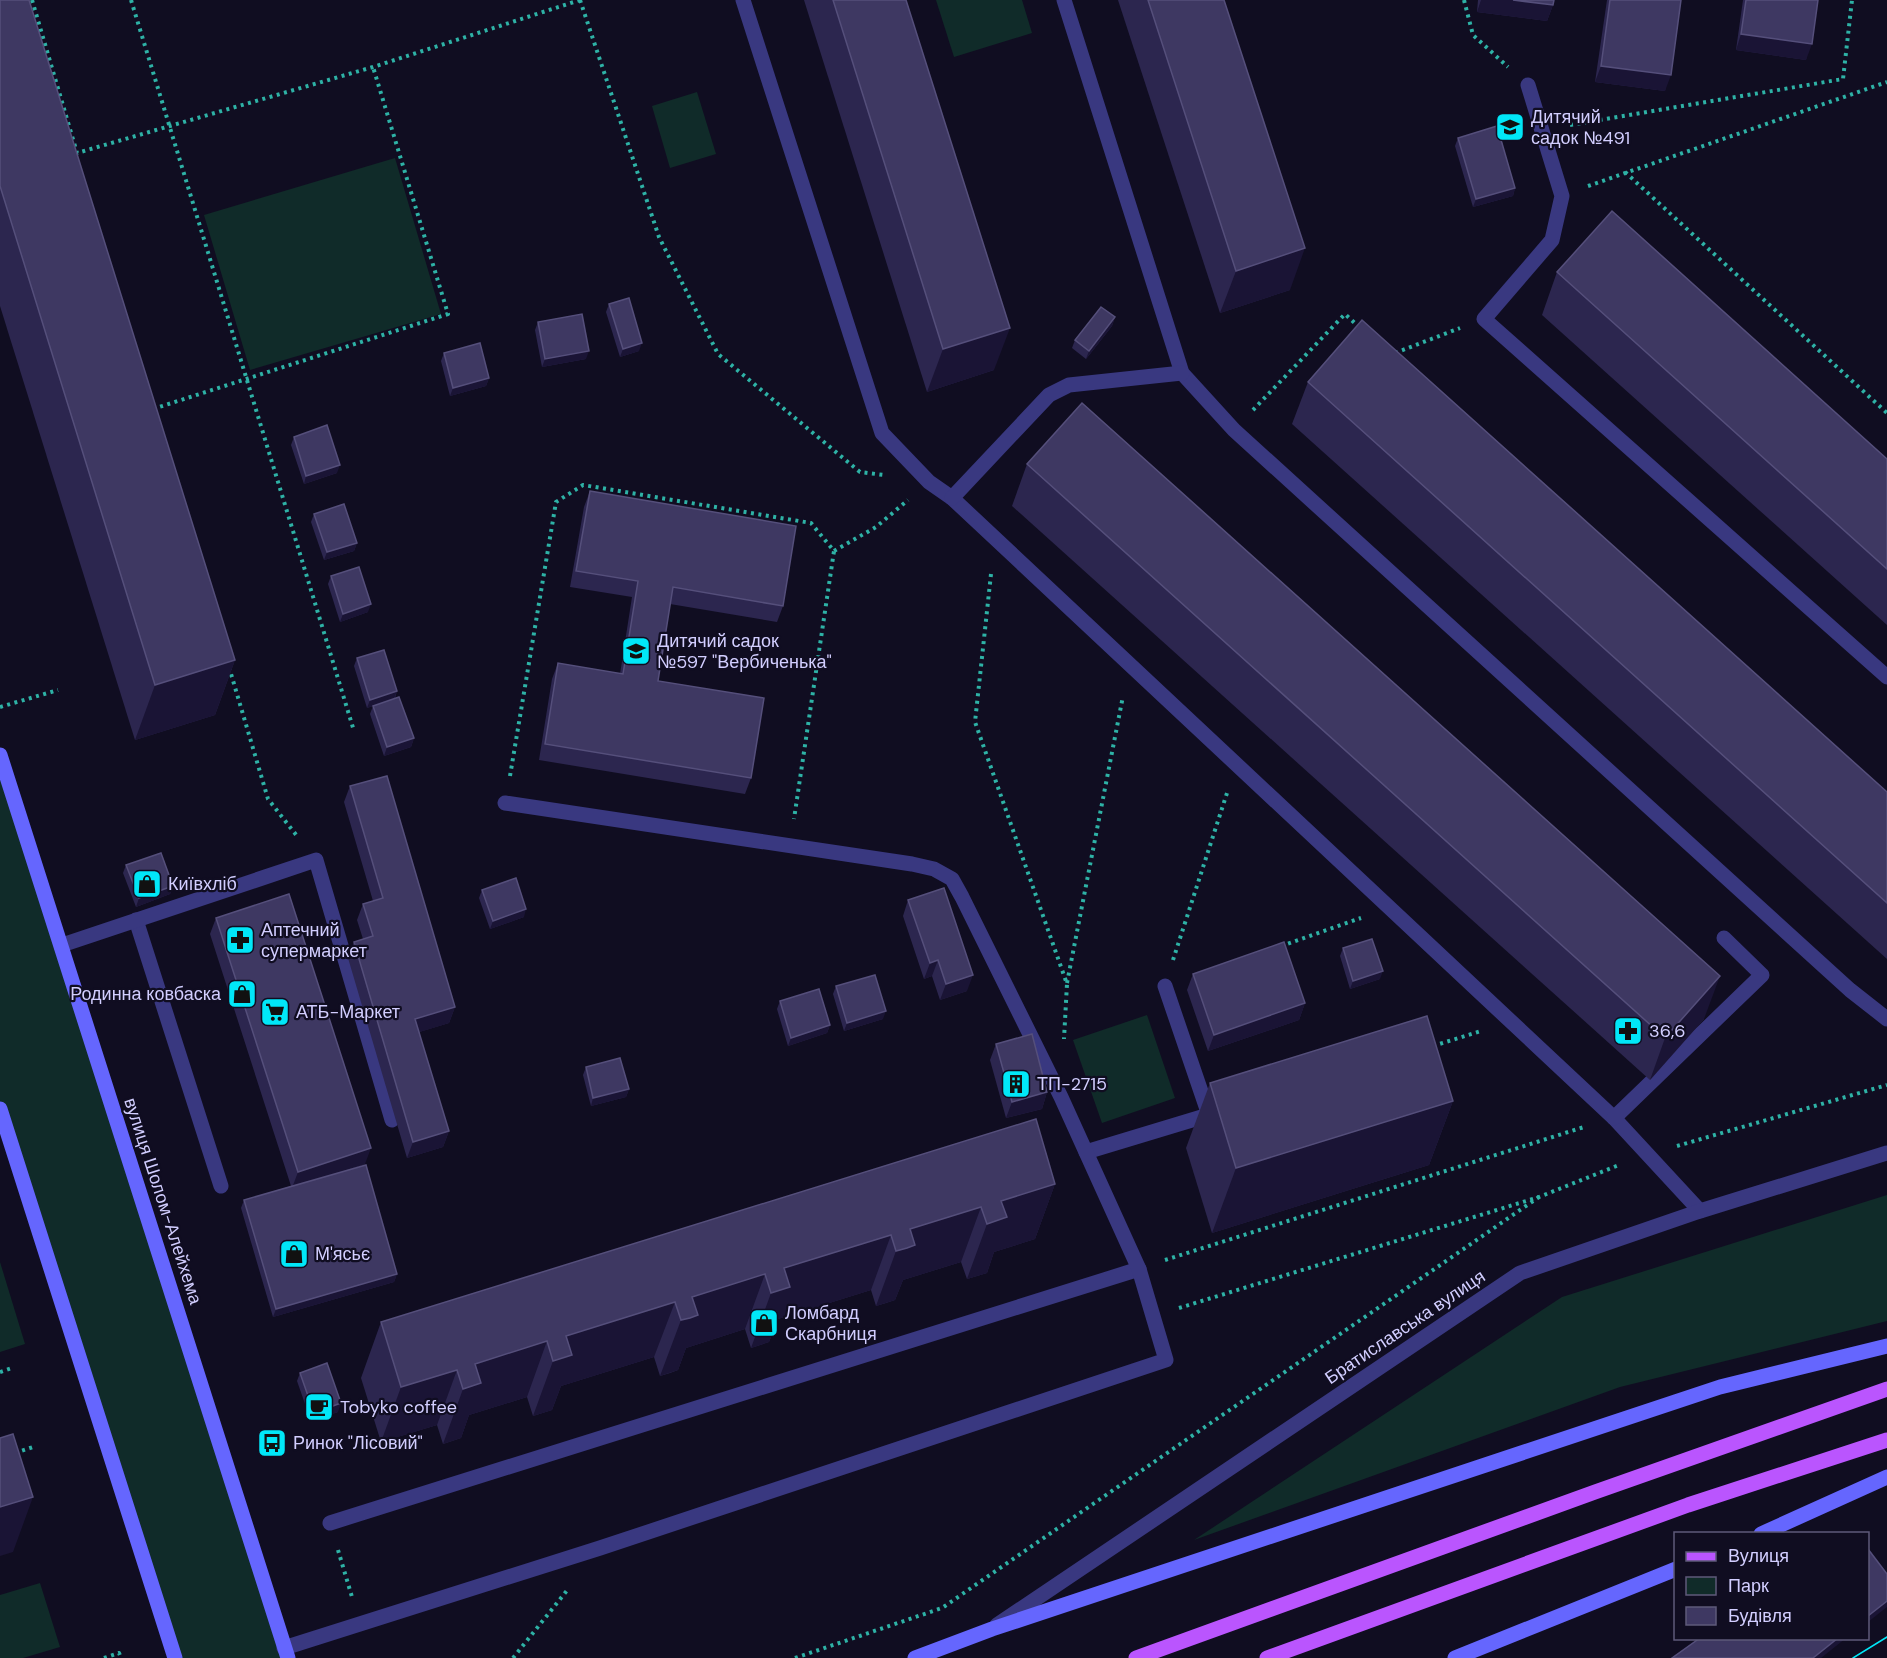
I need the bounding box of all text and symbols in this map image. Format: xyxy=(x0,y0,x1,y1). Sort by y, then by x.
place label: Дитячий садок №491 xyxy=(1531,105,1630,150)
school or university icon: Дитячий садок №491 xyxy=(1494,111,1526,143)
place label: Дитячий садок №597 "Вербиченька" xyxy=(657,629,832,674)
school or university icon: Дитячий садок №597 "Вербиченька" xyxy=(620,635,652,667)
shop icon: Київхліб xyxy=(131,868,163,900)
place label: Київхліб xyxy=(168,872,237,896)
place label: Аптечний супермаркет xyxy=(261,918,367,963)
pharmacy icon: Аптечний супермаркет xyxy=(224,924,256,956)
shop icon: Родинна ковбаска xyxy=(226,978,258,1010)
place label: Родинна ковбаска xyxy=(70,982,222,1006)
supermarket icon: АТБ-Маркет xyxy=(259,996,291,1028)
place label: АТБ-Маркет xyxy=(296,1000,400,1024)
pharmacy icon: 36,6 xyxy=(1612,1015,1644,1047)
place label: 36,6 xyxy=(1649,1019,1686,1043)
building icon: ТП-2715 xyxy=(1000,1068,1032,1100)
place label: ТП-2715 xyxy=(1037,1072,1107,1096)
street label: вулиця Шолом-Алейхема xyxy=(118,1095,208,1308)
shop icon: М'ясьє xyxy=(278,1238,310,1270)
place label: М'ясьє xyxy=(315,1242,370,1266)
street label: Братиславська вулиця xyxy=(1320,1264,1490,1390)
place label: Ломбард Скарбниця xyxy=(785,1301,877,1346)
shop icon: Ломбард Скарбниця xyxy=(748,1307,780,1339)
cafe icon: Tobyko coffee xyxy=(303,1391,335,1423)
place label: Tobyko coffee xyxy=(340,1395,457,1419)
bus stop icon: Ринок "Лісовий" xyxy=(256,1427,288,1459)
place label: Ринок "Лісовий" xyxy=(293,1431,423,1455)
legend xyxy=(1674,1532,1869,1640)
text: Вулиця xyxy=(1728,1544,1789,1568)
text: Парк xyxy=(1728,1574,1769,1598)
text: Будівля xyxy=(1728,1604,1792,1628)

